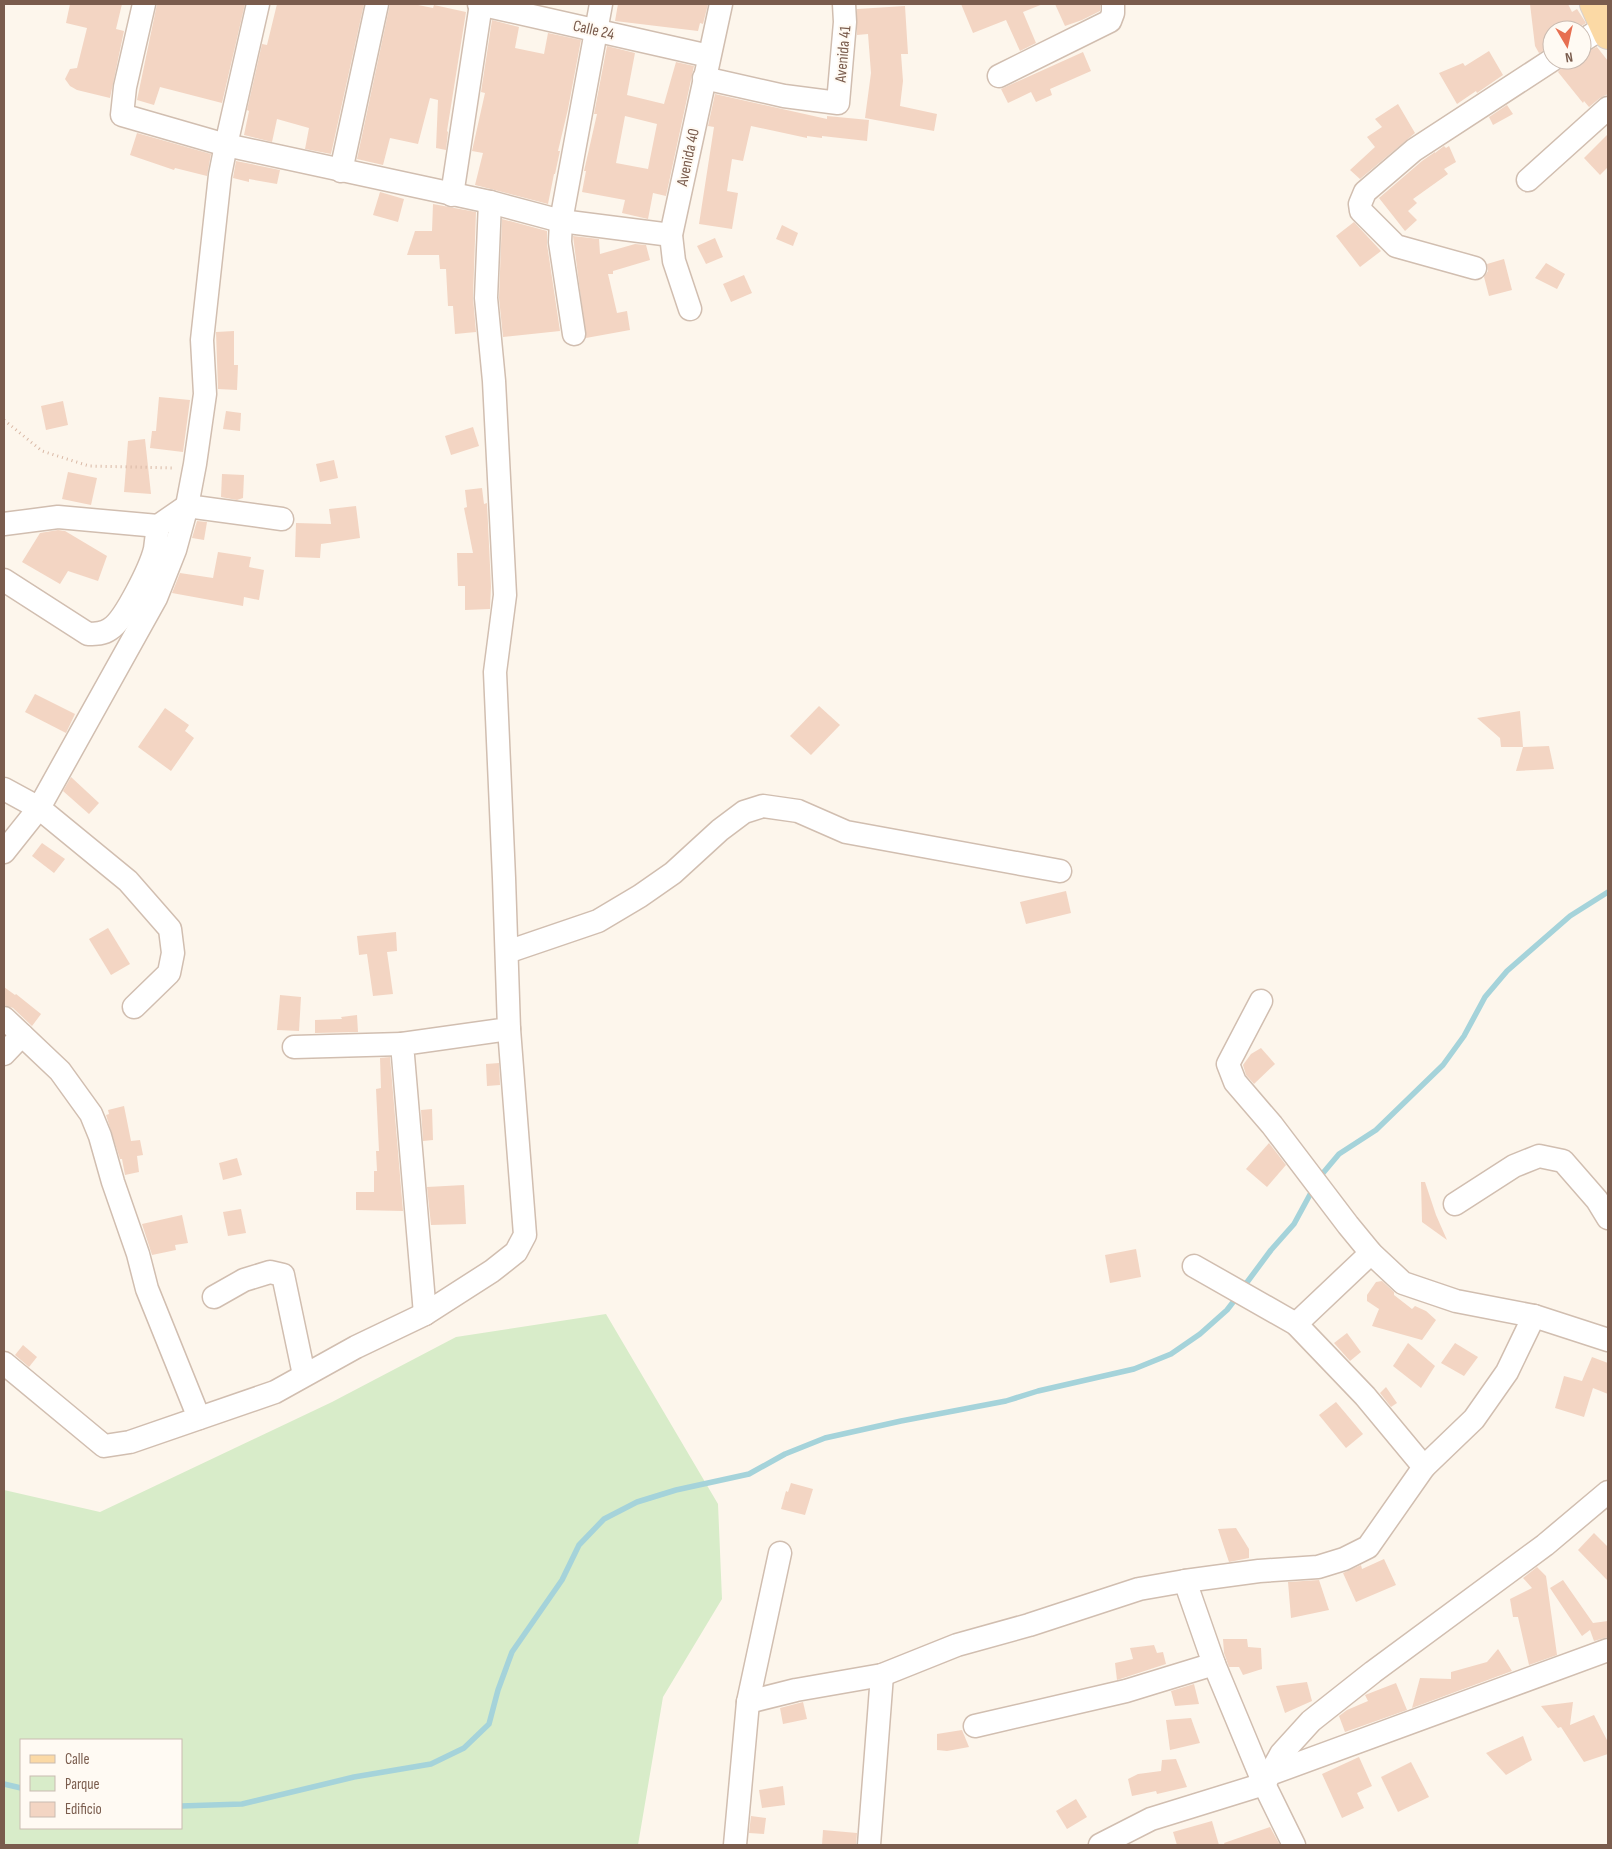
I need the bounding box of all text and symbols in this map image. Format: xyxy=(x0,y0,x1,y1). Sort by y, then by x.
street label: Calle 24 xyxy=(571,17,616,44)
north arrow xyxy=(1542,20,1592,70)
street label: Avenida 41 xyxy=(831,25,855,84)
text: N xyxy=(1564,48,1574,66)
street label: Avenida 40 xyxy=(673,127,704,189)
legend xyxy=(20,1739,182,1829)
text: Calle xyxy=(65,1750,89,1769)
text: Parque xyxy=(65,1775,100,1794)
text: Edificio xyxy=(65,1800,102,1819)

